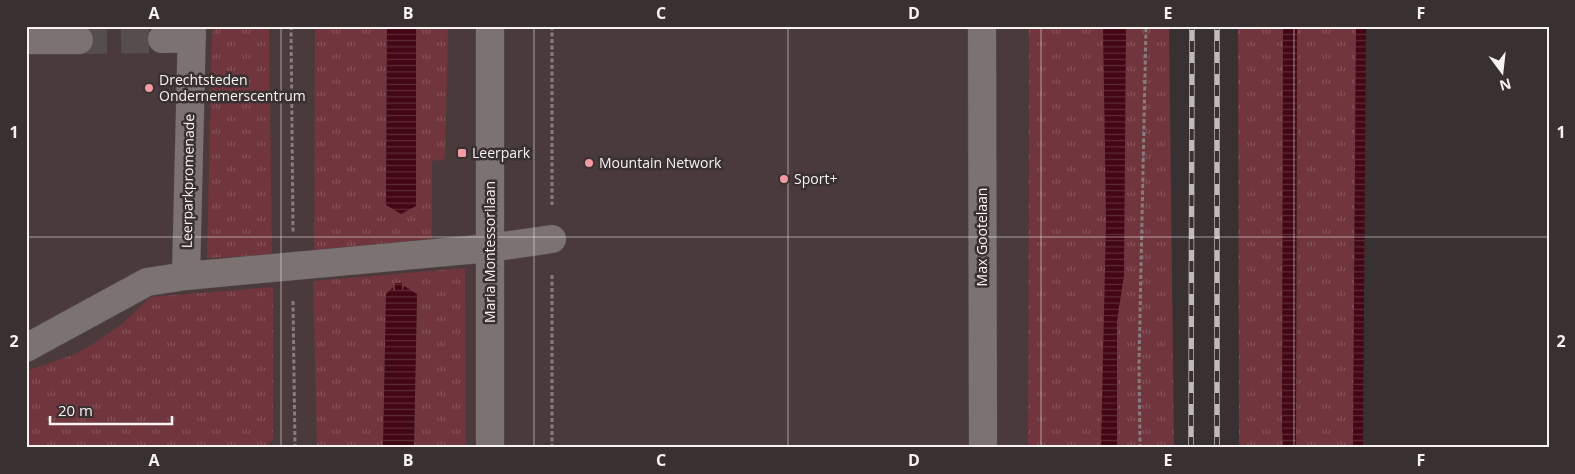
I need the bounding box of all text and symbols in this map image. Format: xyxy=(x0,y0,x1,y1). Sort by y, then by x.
text: A xyxy=(148,2,160,24)
text: B xyxy=(403,2,413,24)
text: C xyxy=(656,2,666,24)
text: D xyxy=(908,2,920,24)
text: E xyxy=(1164,2,1173,24)
text: F xyxy=(1417,2,1425,24)
north arrow xyxy=(1478,48,1528,98)
place label: Drechtsteden Ondernemerscentrum xyxy=(159,70,306,105)
text: N xyxy=(1498,74,1513,96)
marker: Drechtsteden Ondernemerscentrum xyxy=(143,82,155,94)
street label: Leerparkpromenade xyxy=(177,113,198,248)
text: 1 xyxy=(9,121,19,143)
text: 1 xyxy=(1556,121,1566,143)
place label: Leerpark xyxy=(472,143,531,162)
marker: Leerpark xyxy=(456,147,468,159)
place label: Mountain Network xyxy=(599,153,722,172)
marker: Mountain Network xyxy=(583,157,595,169)
place label: Sport+ xyxy=(794,169,837,188)
marker: Sport+ xyxy=(778,173,790,185)
street label: Maria Montessorilaan xyxy=(480,181,499,323)
street label: Max Gootelaan xyxy=(972,188,991,286)
text: 2 xyxy=(9,330,19,352)
text: 2 xyxy=(1556,330,1566,352)
scale bar xyxy=(50,394,172,426)
text: 20 m xyxy=(58,400,93,420)
text: A xyxy=(148,449,160,471)
text: B xyxy=(403,449,413,471)
text: C xyxy=(656,449,666,471)
text: D xyxy=(908,449,920,471)
text: E xyxy=(1164,449,1173,471)
text: F xyxy=(1417,449,1425,471)

